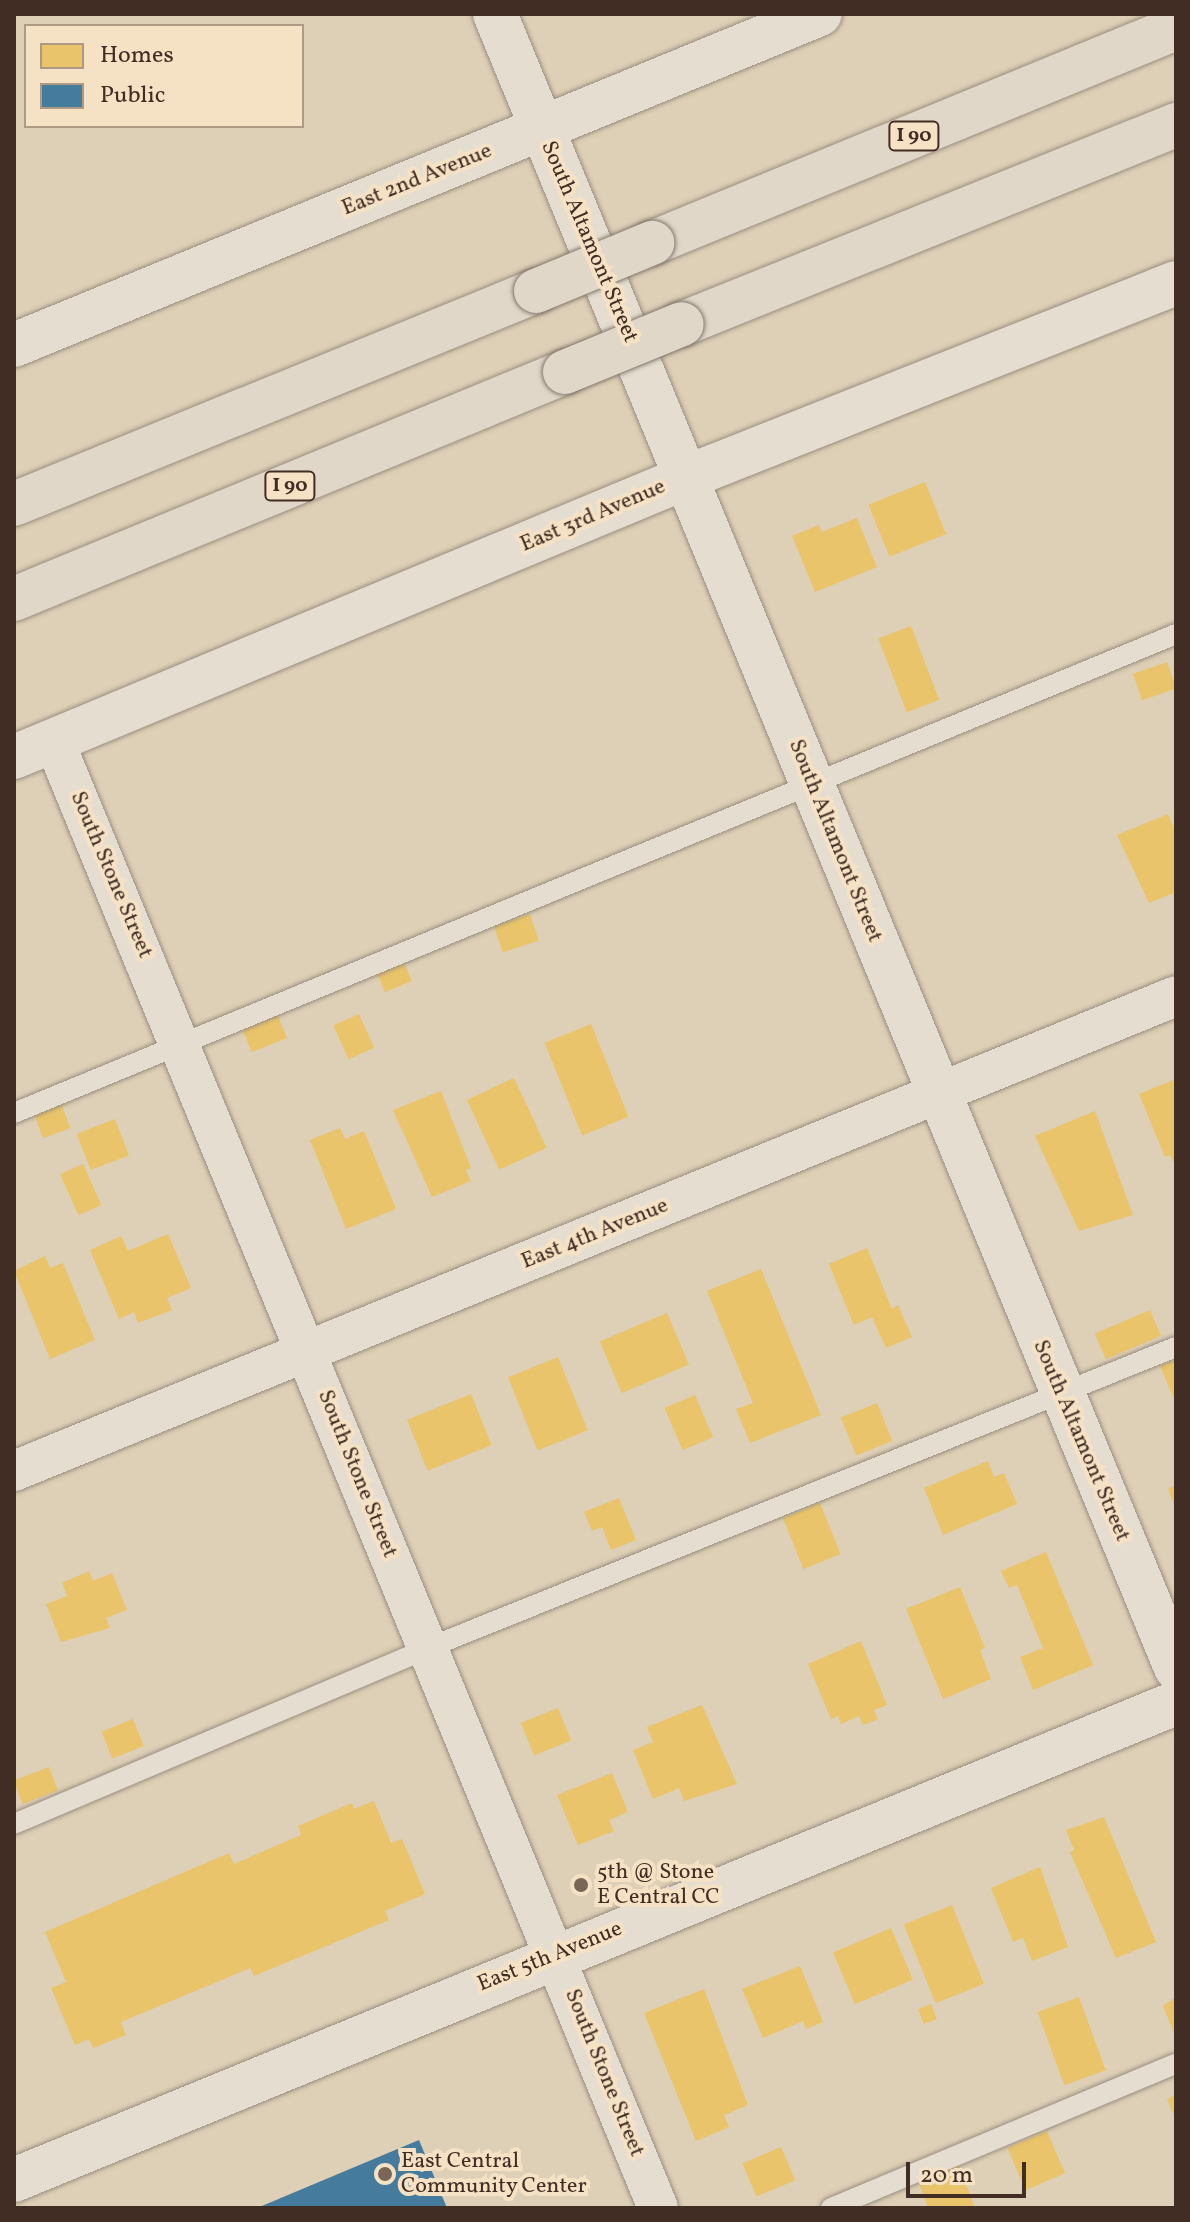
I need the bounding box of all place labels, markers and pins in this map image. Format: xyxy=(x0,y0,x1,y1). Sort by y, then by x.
place label: 5th @ Stone E Central CC xyxy=(597,1859,720,1910)
marker: 5th @ Stone E Central CC xyxy=(572,1876,590,1894)
place label: East Central Community Center xyxy=(401,2148,587,2200)
marker: East Central Community Center xyxy=(376,2165,394,2183)

